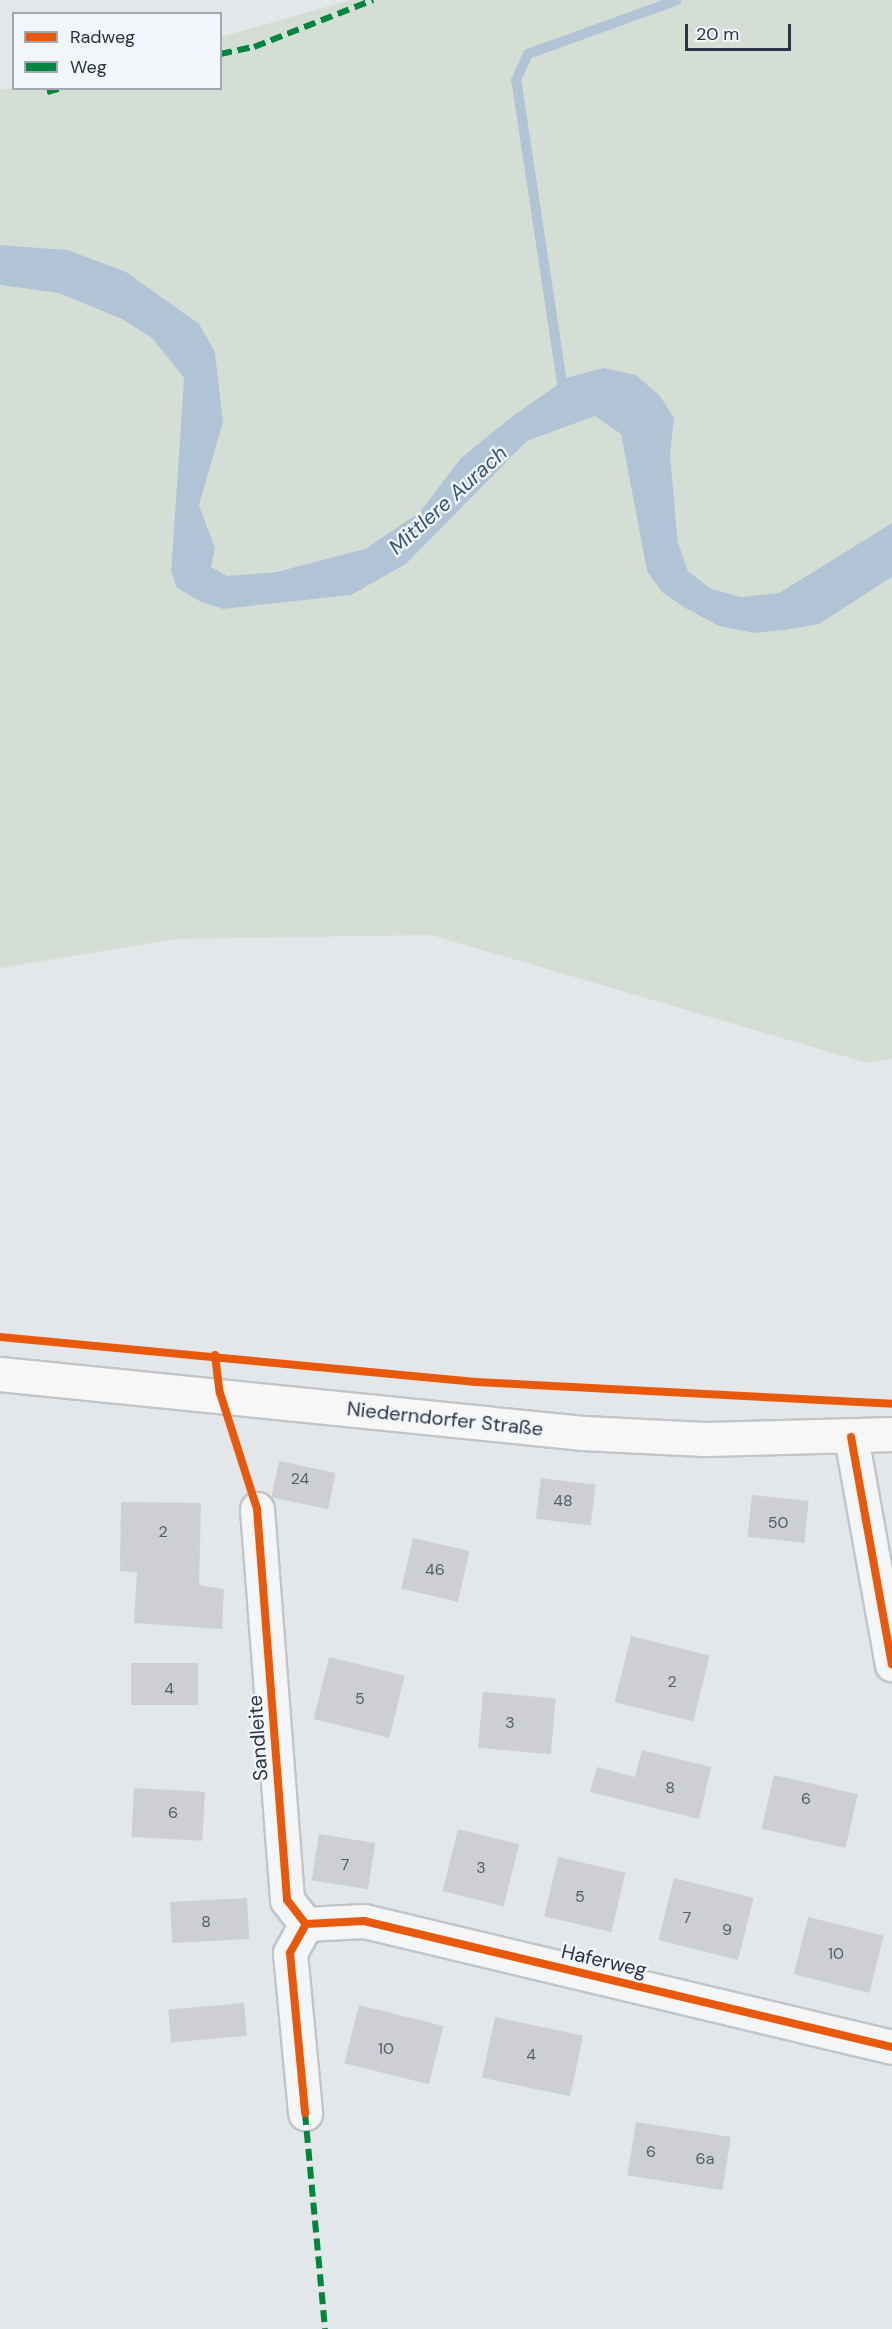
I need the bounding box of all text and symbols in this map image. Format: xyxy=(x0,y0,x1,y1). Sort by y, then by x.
legend xyxy=(12,12,222,90)
scale bar xyxy=(688,12,794,50)
text: 20 m xyxy=(696,22,739,46)
text: Radweg xyxy=(70,25,135,49)
text: Weg xyxy=(70,55,107,79)
water label: Mittlere Aurach xyxy=(384,440,512,560)
street label: Niederndorfer Straße xyxy=(346,1397,544,1441)
house number: 24 xyxy=(291,1469,309,1489)
house number: 48 xyxy=(553,1491,573,1511)
house number: 50 xyxy=(768,1513,788,1533)
house number: 2 xyxy=(158,1522,168,1542)
house number: 46 xyxy=(425,1560,445,1580)
house number: 2 xyxy=(667,1672,677,1692)
house number: 4 xyxy=(164,1679,174,1699)
house number: 5 xyxy=(355,1689,365,1709)
street label: Sandleite xyxy=(243,1694,273,1782)
house number: 3 xyxy=(505,1713,515,1733)
house number: 8 xyxy=(665,1778,675,1798)
house number: 6 xyxy=(801,1789,811,1809)
house number: 6 xyxy=(168,1803,178,1823)
house number: 7 xyxy=(341,1855,349,1875)
house number: 3 xyxy=(476,1858,486,1878)
house number: 5 xyxy=(575,1887,585,1907)
house number: 7 xyxy=(683,1908,691,1928)
house number: 8 xyxy=(201,1912,211,1932)
house number: 9 xyxy=(722,1920,732,1940)
street label: Haferweg xyxy=(559,1940,649,1982)
house number: 10 xyxy=(828,1944,844,1964)
house number: 10 xyxy=(378,2039,394,2059)
house number: 4 xyxy=(526,2045,536,2065)
house number: 6 xyxy=(646,2142,656,2162)
house number: 6a xyxy=(696,2149,714,2169)

